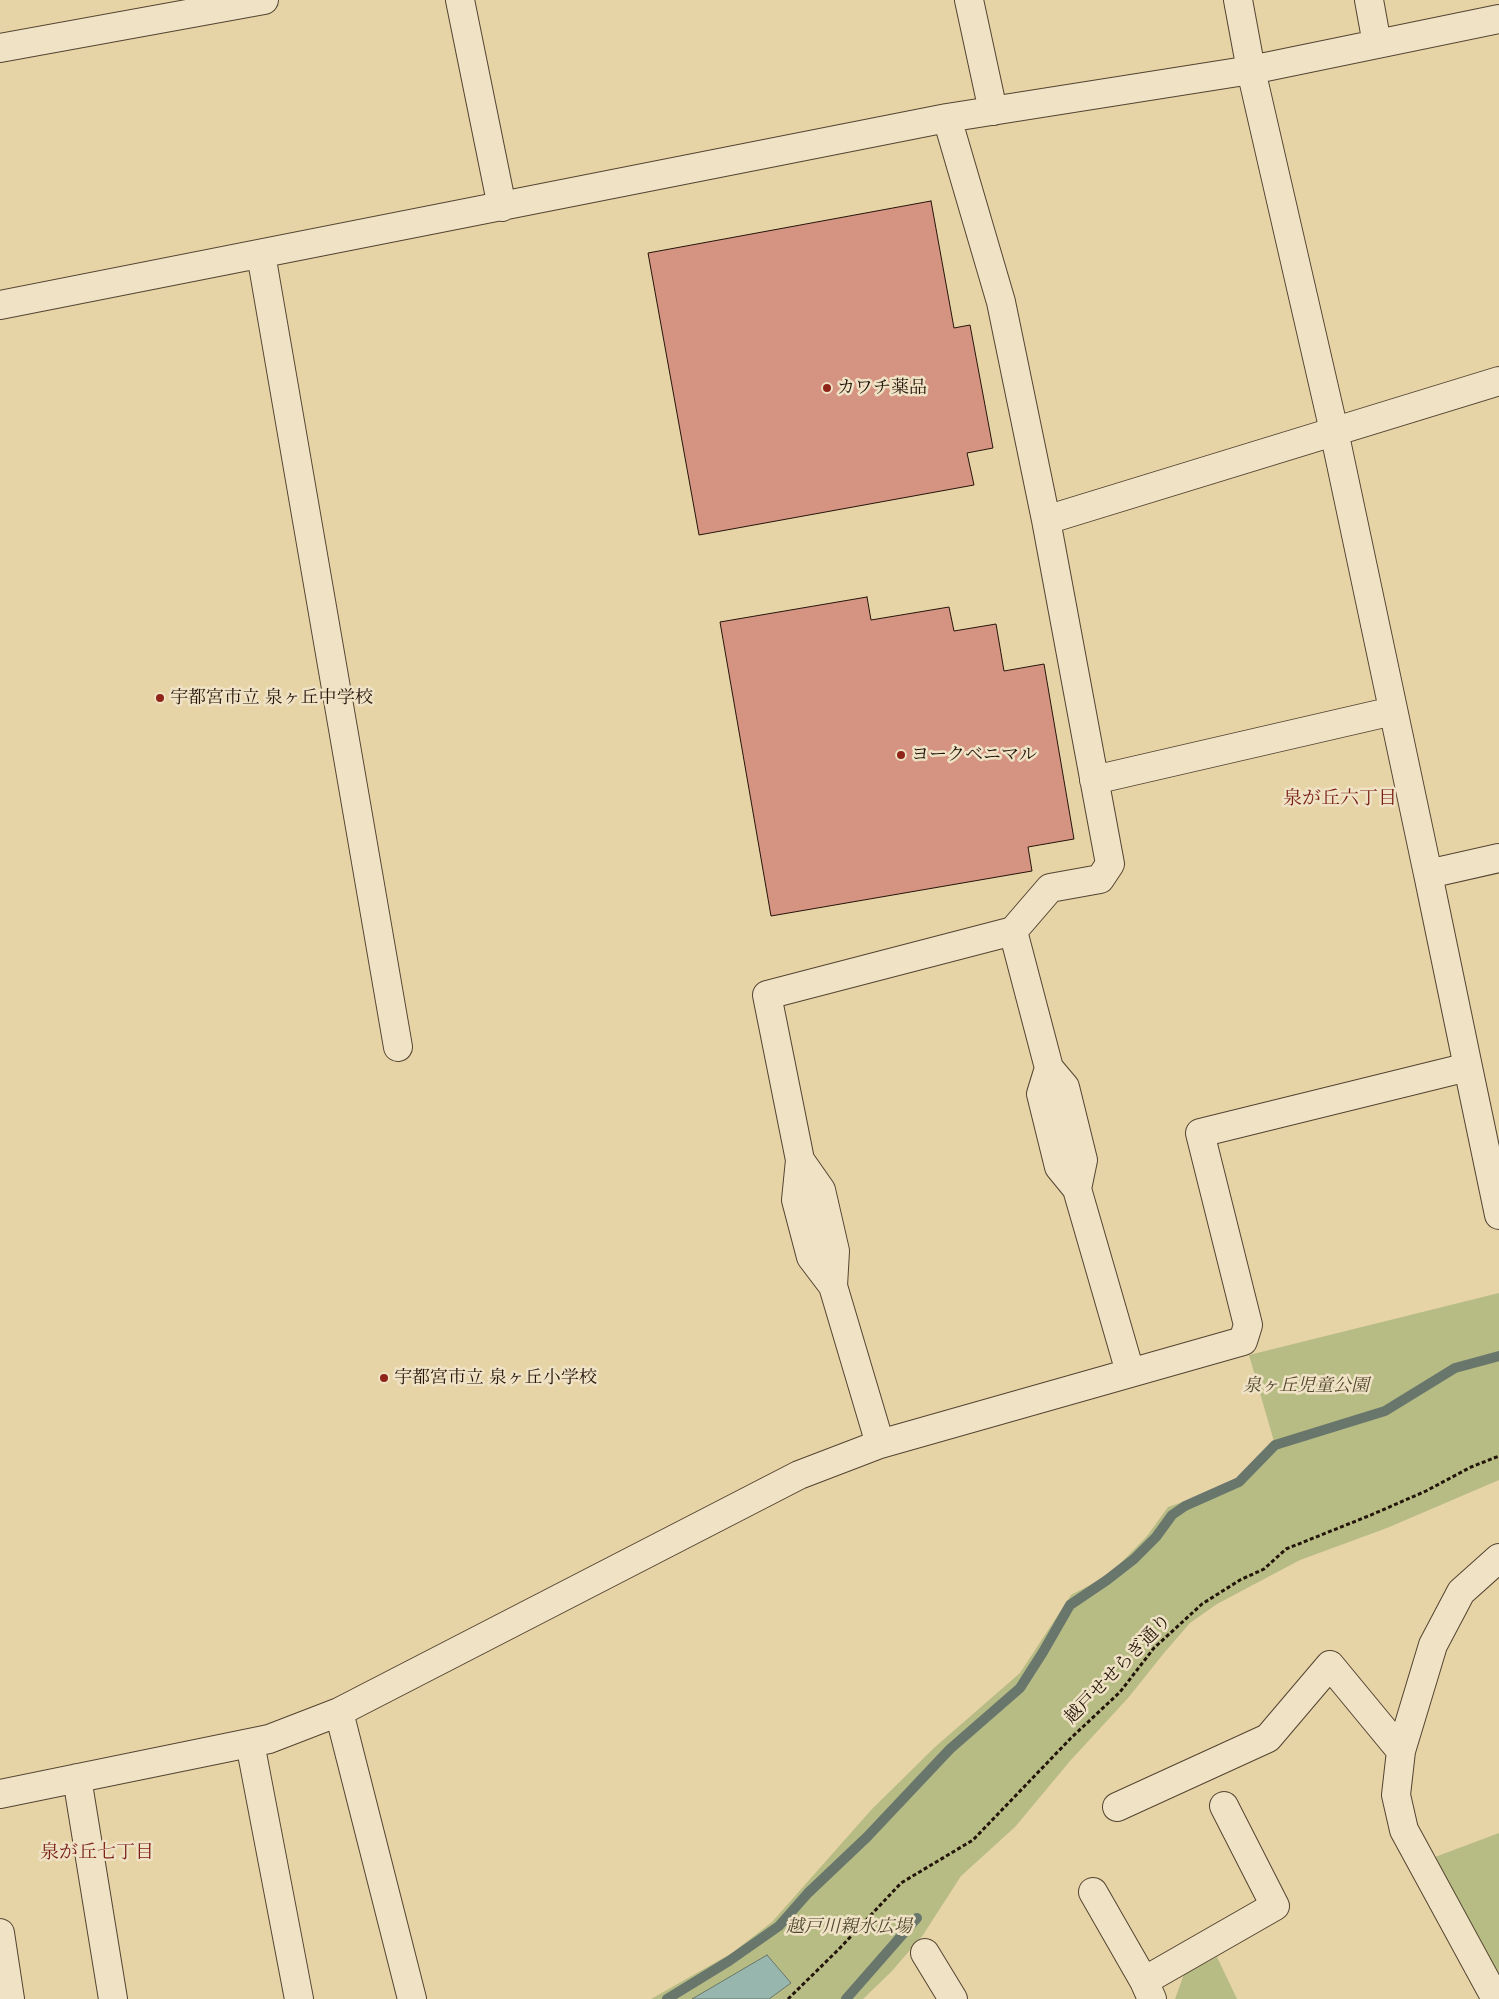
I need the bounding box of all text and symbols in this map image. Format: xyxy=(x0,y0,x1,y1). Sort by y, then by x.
place label: カワチ薬品 xyxy=(837,377,927,399)
marker: カワチ薬品 xyxy=(821,382,833,394)
place label: 宇都宮市立 泉ヶ丘中学校 xyxy=(170,687,373,709)
marker: 宇都宮市立 泉ヶ丘中学校 xyxy=(154,692,166,704)
place label: ヨークベニマル xyxy=(911,744,1037,766)
marker: ヨークベニマル xyxy=(895,749,907,761)
district label: 泉が丘六丁目 xyxy=(1283,788,1397,810)
place label: 宇都宮市立 泉ヶ丘小学校 xyxy=(394,1367,597,1389)
marker: 宇都宮市立 泉ヶ丘小学校 xyxy=(378,1372,390,1384)
park label: 泉ヶ丘児童公園 xyxy=(1243,1375,1369,1397)
street label: 越戸せせらぎ通り xyxy=(1060,1610,1176,1728)
district label: 泉が丘七丁目 xyxy=(40,1842,154,1864)
park label: 越戸川親水広場 xyxy=(786,1916,912,1938)

